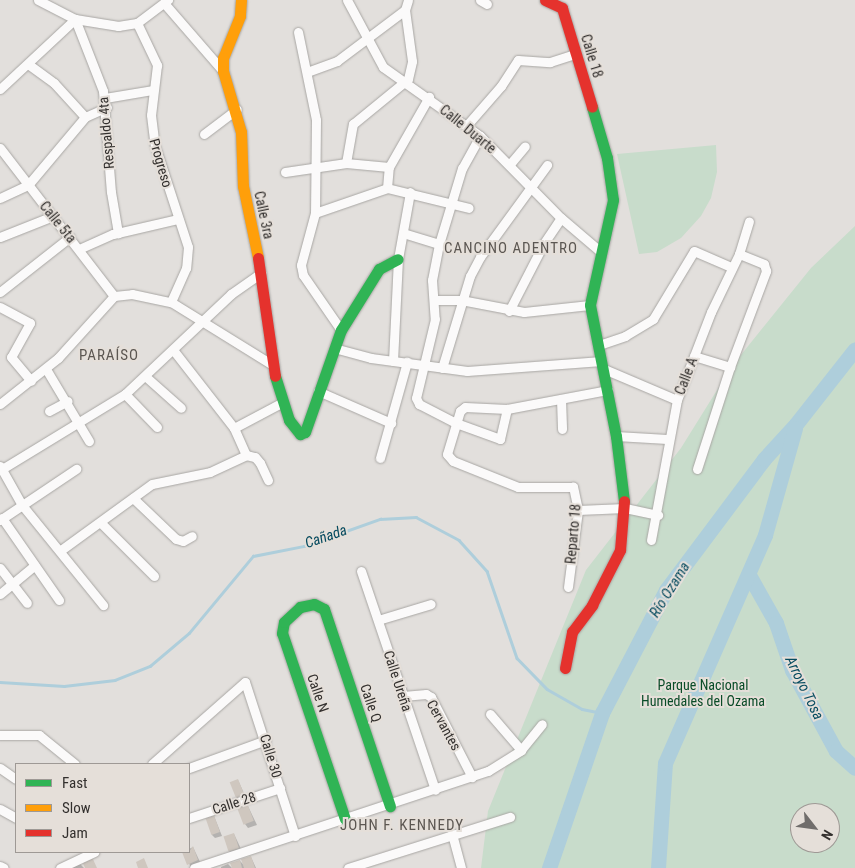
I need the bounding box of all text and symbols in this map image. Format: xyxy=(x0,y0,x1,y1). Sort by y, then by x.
street label: Calle 18 xyxy=(577,32,607,80)
street label: Respaldo 4ta xyxy=(94,96,118,170)
street label: Calle Duarte xyxy=(436,101,500,157)
street label: Progreso xyxy=(146,137,176,189)
street label: Calle 3ra xyxy=(251,190,277,240)
street label: Calle 5ta xyxy=(36,198,80,246)
district label: CANCINO ADENTRO xyxy=(442,240,580,258)
district label: PARAÍSO xyxy=(78,347,140,365)
street label: Calle A xyxy=(671,355,701,397)
street label: Reparto 18 xyxy=(562,503,584,565)
water label: Cañada xyxy=(303,521,349,553)
water label: Río Ozama xyxy=(646,559,694,621)
street label: Calle Ureña xyxy=(380,648,416,714)
water label: Arroyo Tosa xyxy=(781,653,827,723)
street label: Calle N xyxy=(304,672,332,714)
park label: Parque Nacional Humedales del Ozama xyxy=(641,677,765,710)
street label: Calle Q xyxy=(357,682,385,724)
street label: Cervantes xyxy=(423,697,465,753)
street label: Calle 30 xyxy=(256,732,286,780)
legend xyxy=(15,763,190,853)
text: Fast xyxy=(62,774,87,792)
street label: Calle 28 xyxy=(210,788,258,818)
text: Slow xyxy=(62,799,91,817)
north arrow xyxy=(790,803,840,853)
district label: JOHN F. KENNEDY xyxy=(338,817,466,835)
text: Jam xyxy=(62,824,88,842)
text: N xyxy=(818,827,836,843)

